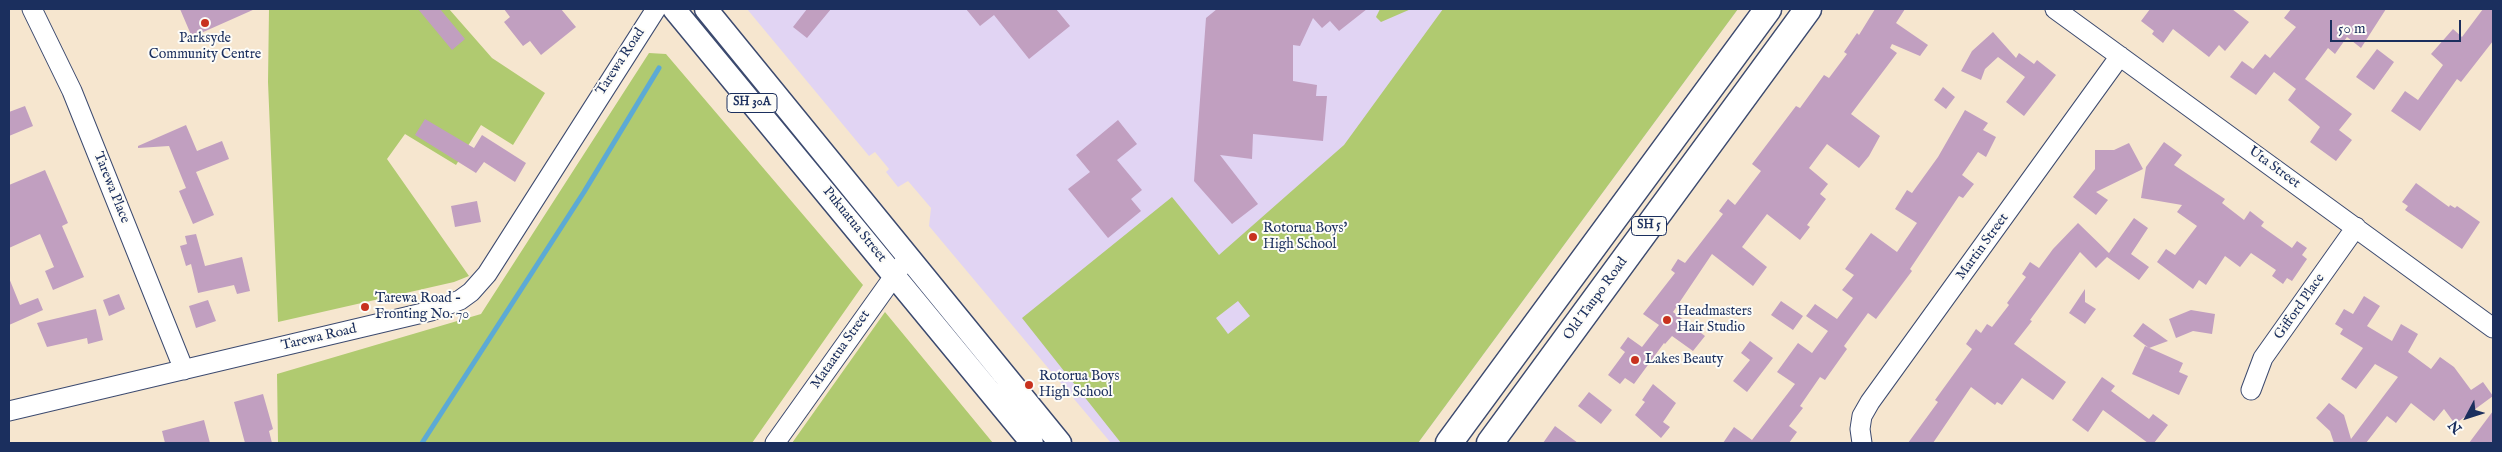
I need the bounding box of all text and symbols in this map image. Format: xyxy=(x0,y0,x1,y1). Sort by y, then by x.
scale bar xyxy=(2332,10,2463,42)
marker: Parksyde Community Centre xyxy=(199,17,211,29)
text: 50 m xyxy=(2338,19,2366,38)
street label: Tarewa Road xyxy=(593,25,649,99)
place label: Parksyde Community Centre xyxy=(149,31,261,64)
road number: SH 30A xyxy=(727,94,777,112)
street label: Uta Street xyxy=(2245,144,2303,192)
street label: Tarewa Place xyxy=(89,150,133,226)
street label: Pukuatua Street xyxy=(818,184,890,266)
street label: Martin Street xyxy=(1953,210,2013,284)
road number: SH 5 xyxy=(1632,217,1666,236)
place label: Rotorua Boys' High School xyxy=(1263,221,1347,253)
marker: Rotorua Boys' High School xyxy=(1247,231,1259,243)
street label: Old Taupo Road xyxy=(1560,254,1632,344)
street label: Gifford Place xyxy=(2271,271,2329,343)
place label: Tarewa Road - Fronting No. 70 xyxy=(375,291,469,324)
marker: Tarewa Road - Fronting No. 70 xyxy=(359,301,371,313)
place label: Headmasters Hair Studio xyxy=(1677,304,1752,336)
street label: Mataatua Street xyxy=(808,307,874,393)
marker: Headmasters Hair Studio xyxy=(1661,314,1673,326)
street label: Tarewa Road xyxy=(280,321,358,355)
place label: Lakes Beauty xyxy=(1645,352,1723,368)
marker: Lakes Beauty xyxy=(1629,354,1641,366)
place label: Rotorua Boys High School xyxy=(1039,369,1119,402)
marker: Rotorua Boys High School xyxy=(1023,379,1035,391)
north arrow xyxy=(2442,392,2492,442)
text: N xyxy=(2445,416,2466,437)

